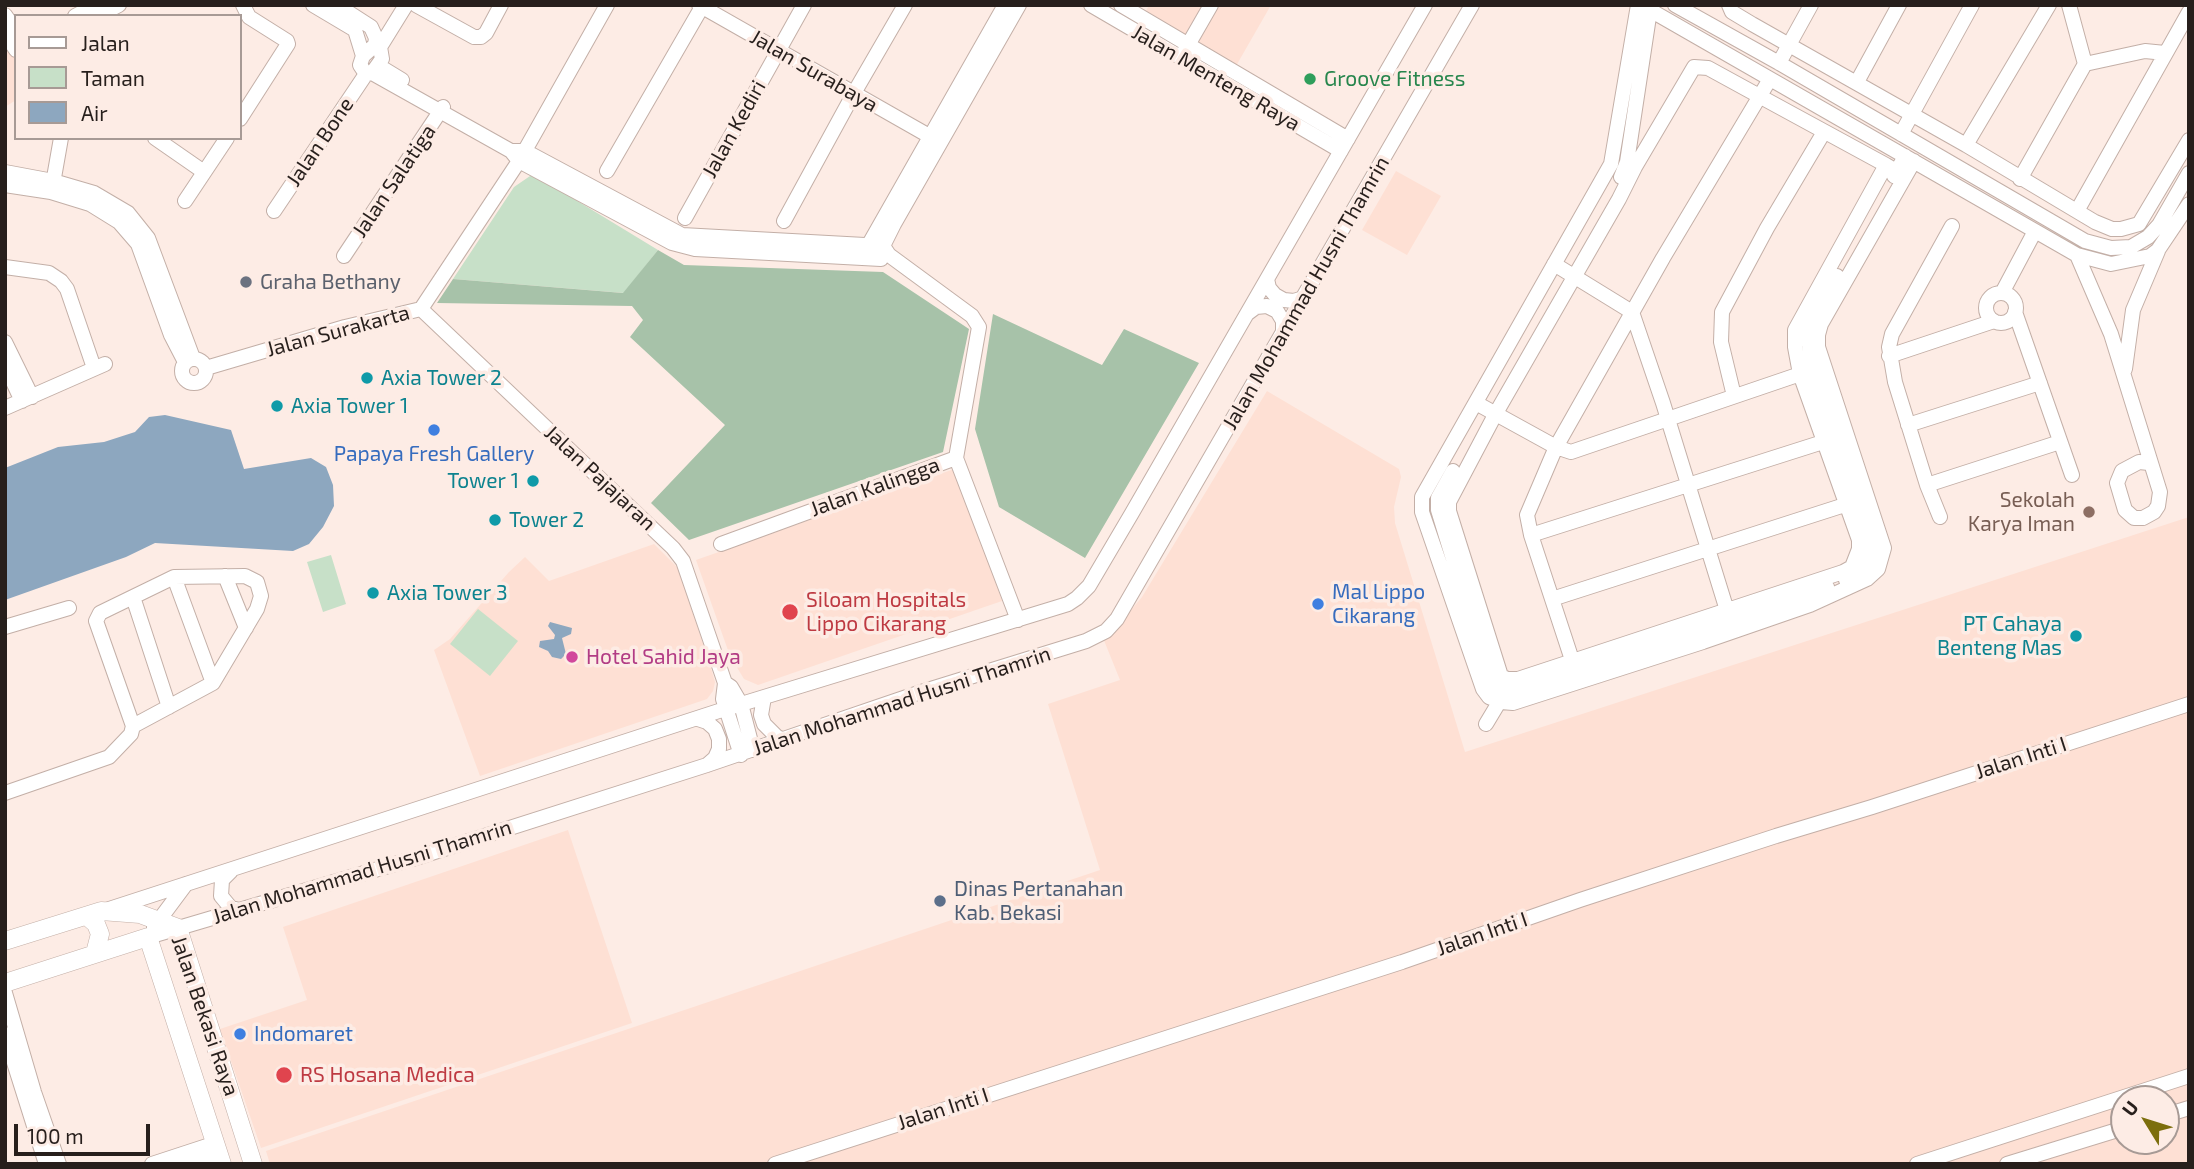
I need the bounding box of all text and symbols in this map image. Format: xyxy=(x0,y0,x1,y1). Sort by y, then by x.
legend xyxy=(14,14,242,140)
street label: Jalan Menteng Raya xyxy=(1127,20,1305,136)
street label: Jalan Surabaya xyxy=(746,24,882,118)
text: Jalan xyxy=(81,30,130,55)
text: Taman xyxy=(81,65,145,90)
place label: Groove Fitness xyxy=(1324,66,1465,92)
marker: Groove Fitness xyxy=(1302,71,1318,87)
street label: Jalan Kediri xyxy=(697,76,771,182)
street label: Jalan Bone xyxy=(281,93,359,191)
text: Air xyxy=(81,100,108,125)
street label: Jalan Salatiga xyxy=(347,120,441,242)
street label: Jalan Mohammad Husni Thamrin xyxy=(1217,152,1395,434)
place label: Graha Bethany xyxy=(260,269,401,295)
marker: Graha Bethany xyxy=(238,274,254,290)
street label: Jalan Surakarta xyxy=(264,300,412,362)
place label: Axia Tower 2 xyxy=(381,365,502,391)
marker: Axia Tower 2 xyxy=(359,370,375,386)
place label: Axia Tower 1 xyxy=(291,393,408,419)
marker: Axia Tower 1 xyxy=(269,398,285,414)
street label: Jalan Pajajaran xyxy=(539,420,661,536)
marker: Papaya Fresh Gallery xyxy=(426,422,442,438)
place label: Papaya Fresh Gallery xyxy=(334,441,534,467)
street label: Jalan Kalingga xyxy=(807,452,943,522)
place label: Tower 1 xyxy=(447,468,519,494)
marker: Tower 1 xyxy=(525,473,541,489)
place label: Sekolah Karya Iman xyxy=(1968,487,2075,537)
marker: Sekolah Karya Iman xyxy=(2081,504,2097,520)
place label: Tower 2 xyxy=(509,507,584,533)
marker: Tower 2 xyxy=(487,512,503,528)
place label: Mal Lippo Cikarang xyxy=(1332,579,1425,629)
place label: Axia Tower 3 xyxy=(387,580,508,606)
marker: Axia Tower 3 xyxy=(365,585,381,601)
place label: Siloam Hospitals Lippo Cikarang xyxy=(806,587,966,637)
marker: Mal Lippo Cikarang xyxy=(1310,596,1326,612)
marker: Siloam Hospitals Lippo Cikarang xyxy=(780,602,800,622)
place label: PT Cahaya Benteng Mas xyxy=(1937,611,2062,661)
marker: PT Cahaya Benteng Mas xyxy=(2068,628,2084,644)
street label: Jalan Mohammad Husni Thamrin xyxy=(750,641,1054,761)
place label: Hotel Sahid Jaya xyxy=(586,644,741,670)
marker: Hotel Sahid Jaya xyxy=(564,649,580,665)
street label: Jalan Inti I xyxy=(1972,731,2070,785)
street label: Jalan Mohammad Husni Thamrin xyxy=(209,814,515,930)
place label: Dinas Pertanahan Kab. Bekasi xyxy=(954,876,1123,926)
marker: Dinas Pertanahan Kab. Bekasi xyxy=(932,893,948,909)
street label: Jalan Inti I xyxy=(1433,907,1531,961)
street label: Jalan Bekasi Raya xyxy=(166,933,244,1099)
place label: Indomaret xyxy=(254,1021,353,1047)
marker: Indomaret xyxy=(232,1026,248,1042)
place label: RS Hosana Medica xyxy=(300,1062,475,1088)
marker: RS Hosana Medica xyxy=(274,1065,294,1085)
street label: Jalan Inti I xyxy=(894,1082,992,1136)
north arrow xyxy=(2110,1085,2180,1155)
text: U xyxy=(2117,1096,2143,1120)
scale bar xyxy=(18,1110,154,1154)
text: 100 m xyxy=(27,1123,84,1148)

